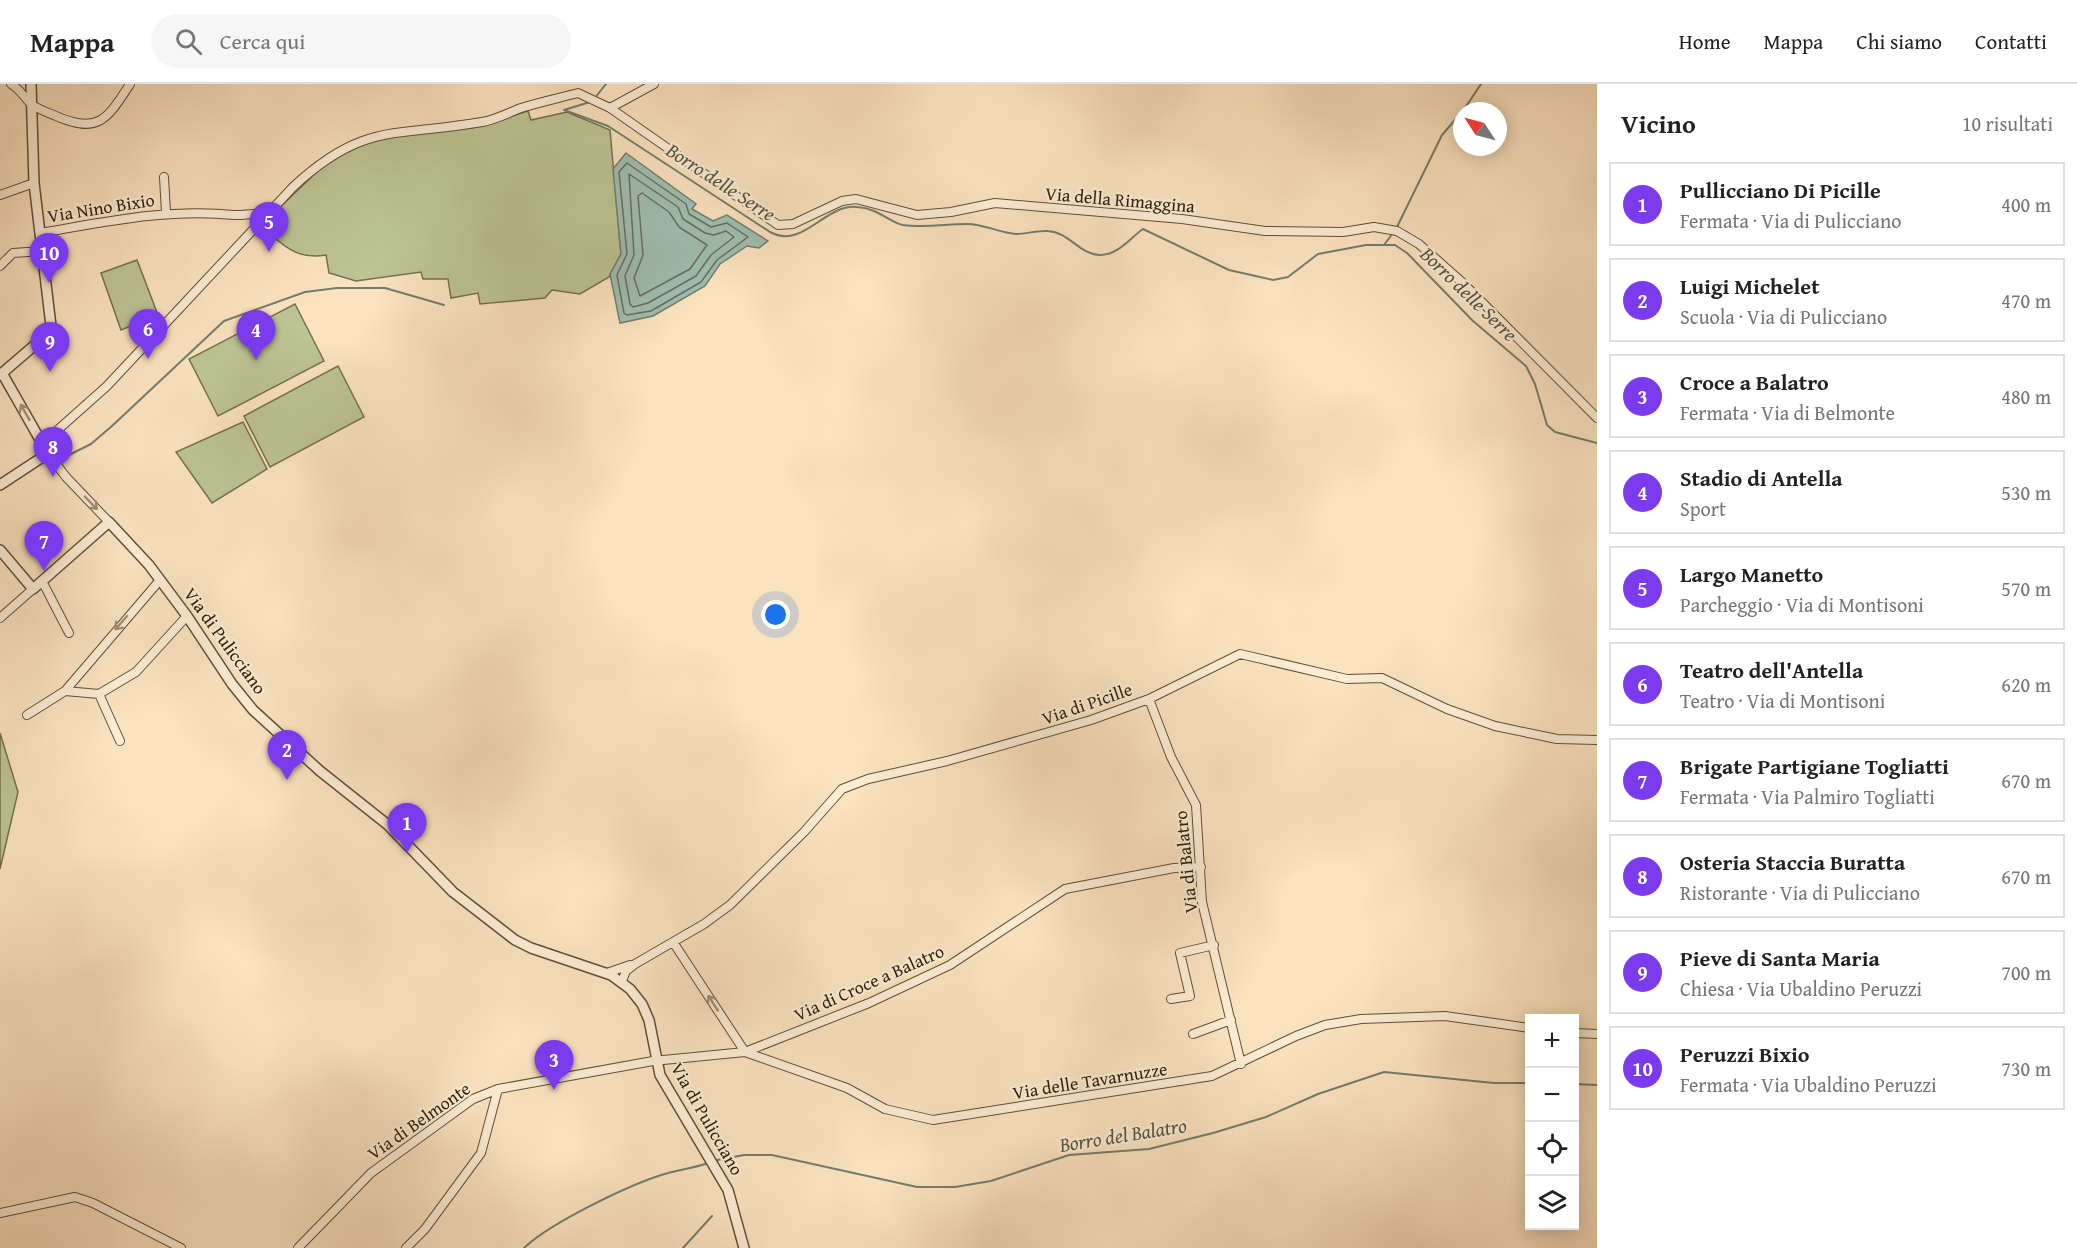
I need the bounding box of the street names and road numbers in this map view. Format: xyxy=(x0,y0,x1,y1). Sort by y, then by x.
street label: Via della Rimaggina xyxy=(1044,180,1196,220)
street label: Via Nino Bixio xyxy=(45,186,156,229)
street label: Via di Pulicciano xyxy=(177,582,273,700)
street label: Via di Picille xyxy=(1038,675,1136,732)
street label: Via di Balatro xyxy=(1167,809,1204,915)
street label: Via di Croce a Balatro xyxy=(789,937,948,1028)
street label: Via delle Tavarnuzze xyxy=(1011,1055,1169,1106)
street label: Via di Pulicciano xyxy=(664,1057,751,1180)
street label: Via di Belmonte xyxy=(362,1075,476,1166)

